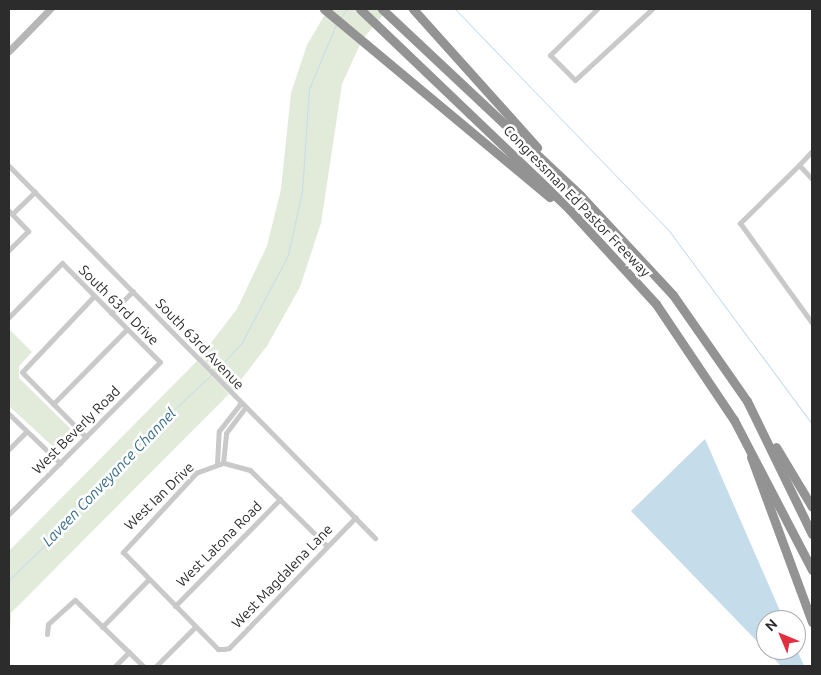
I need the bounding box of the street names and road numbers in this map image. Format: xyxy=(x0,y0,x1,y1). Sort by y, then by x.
street label: Congressman Ed Pastor Freeway xyxy=(500,122,654,280)
street label: South 63rd Drive xyxy=(76,262,162,348)
street label: South 63rd Avenue xyxy=(152,295,248,393)
street label: West Beverly Road xyxy=(28,382,124,478)
street label: West Ian Drive xyxy=(121,459,197,533)
street label: West Latona Road xyxy=(173,498,265,590)
street label: West Magdalena Lane xyxy=(228,521,336,631)

